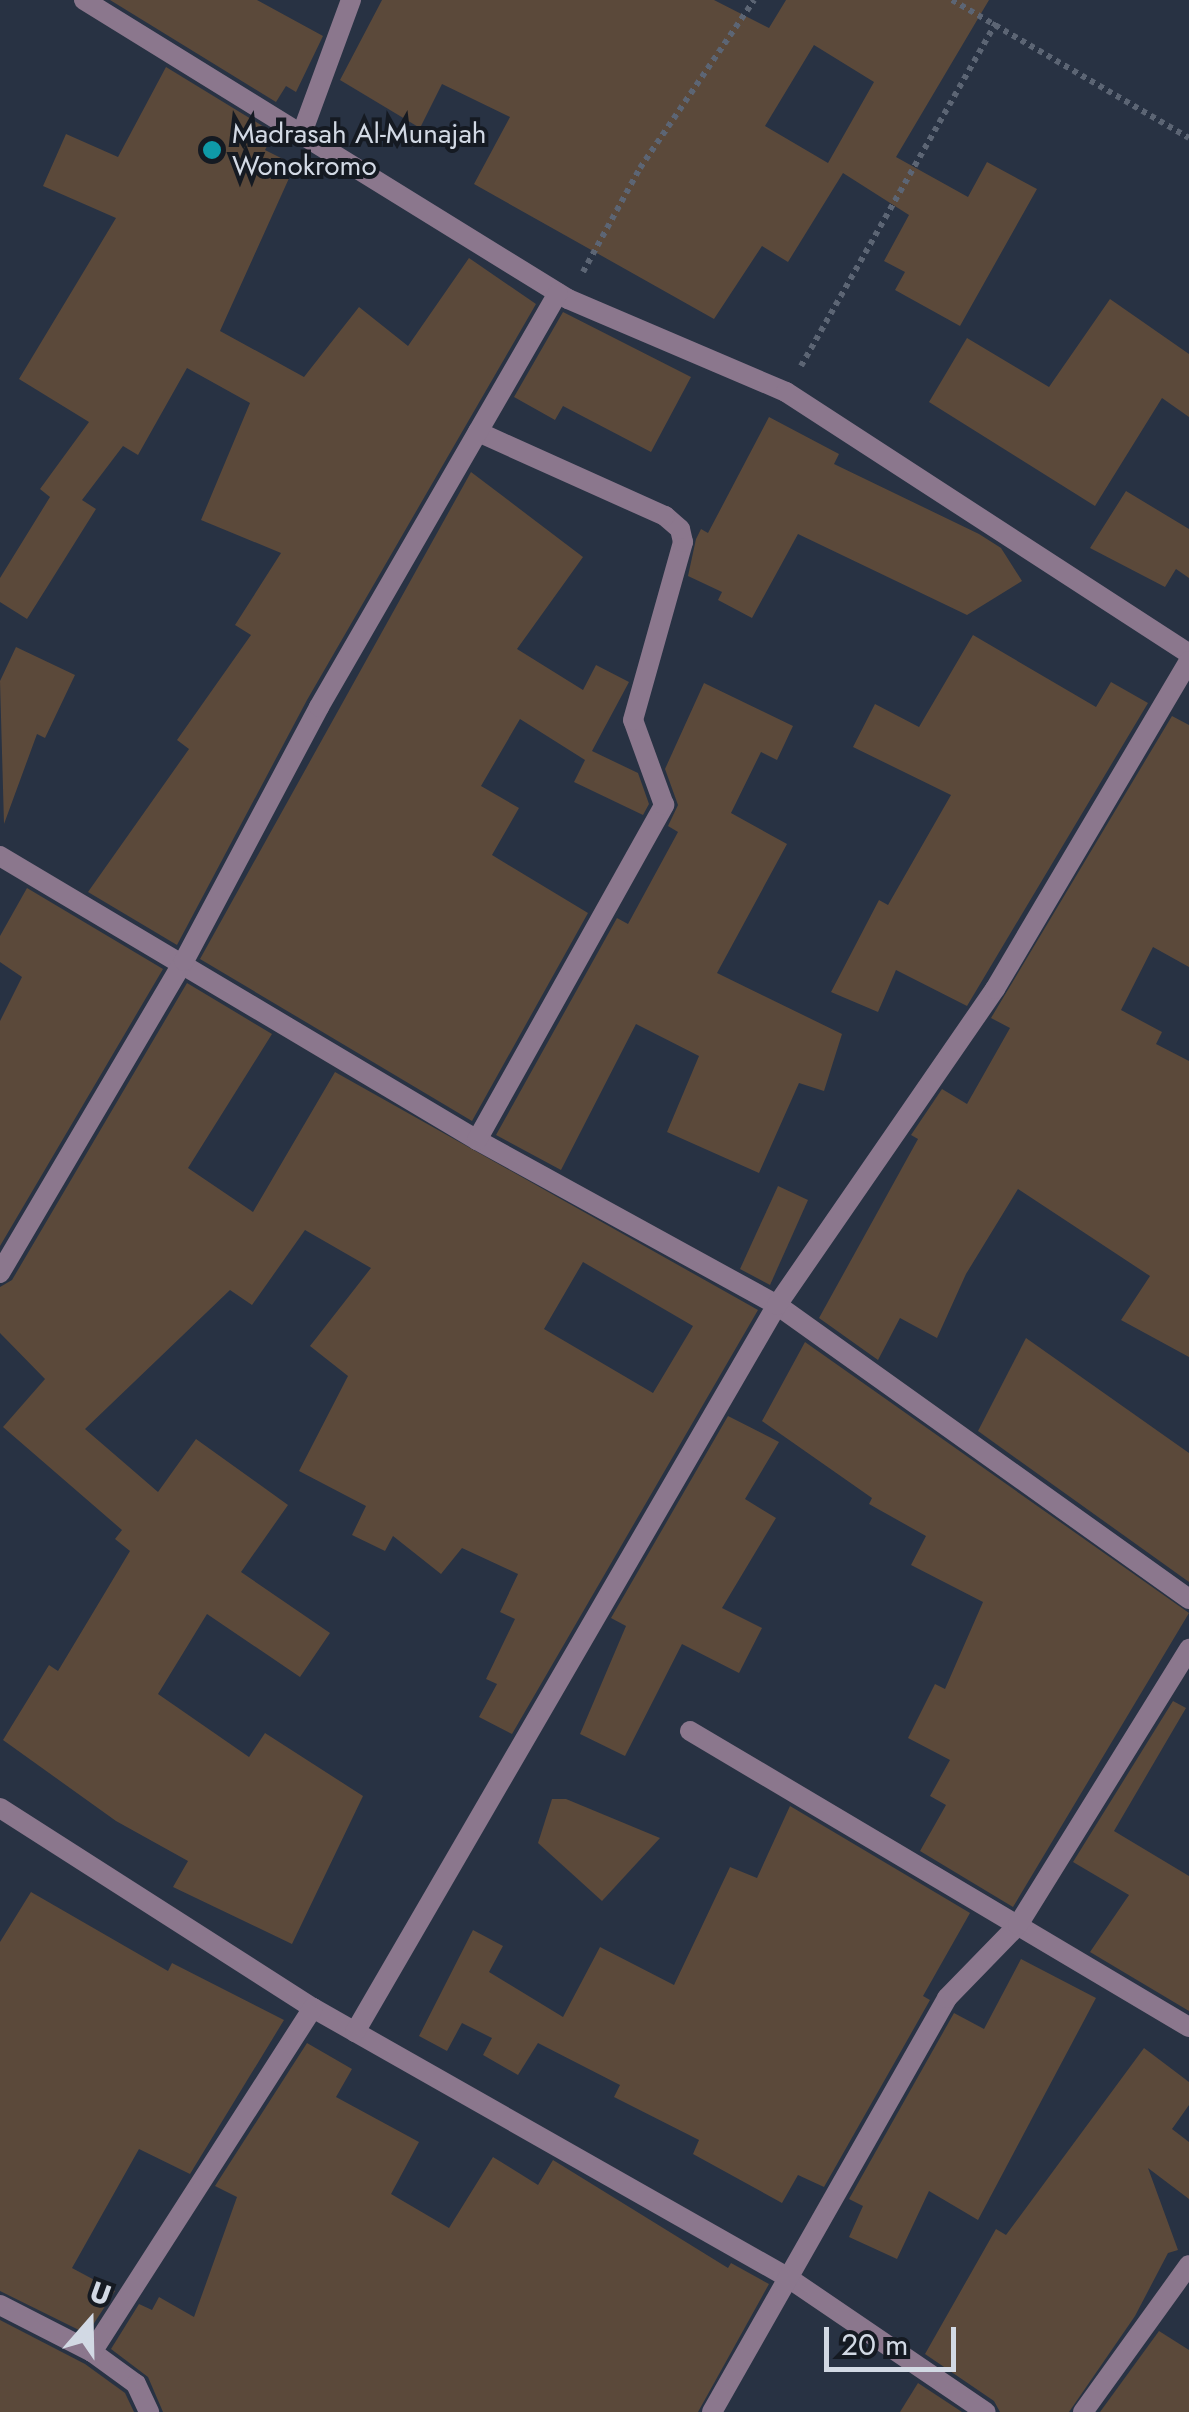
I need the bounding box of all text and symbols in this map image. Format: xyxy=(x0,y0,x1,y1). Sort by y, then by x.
place label: Madrasah Al-Munajah Wonokromo xyxy=(232,117,487,183)
marker: Madrasah Al-Munajah Wonokromo xyxy=(201,139,223,161)
text: U xyxy=(84,2271,117,2316)
north arrow xyxy=(40,2272,140,2372)
scale bar xyxy=(829,2307,962,2369)
text: 20 m xyxy=(841,2323,908,2366)

